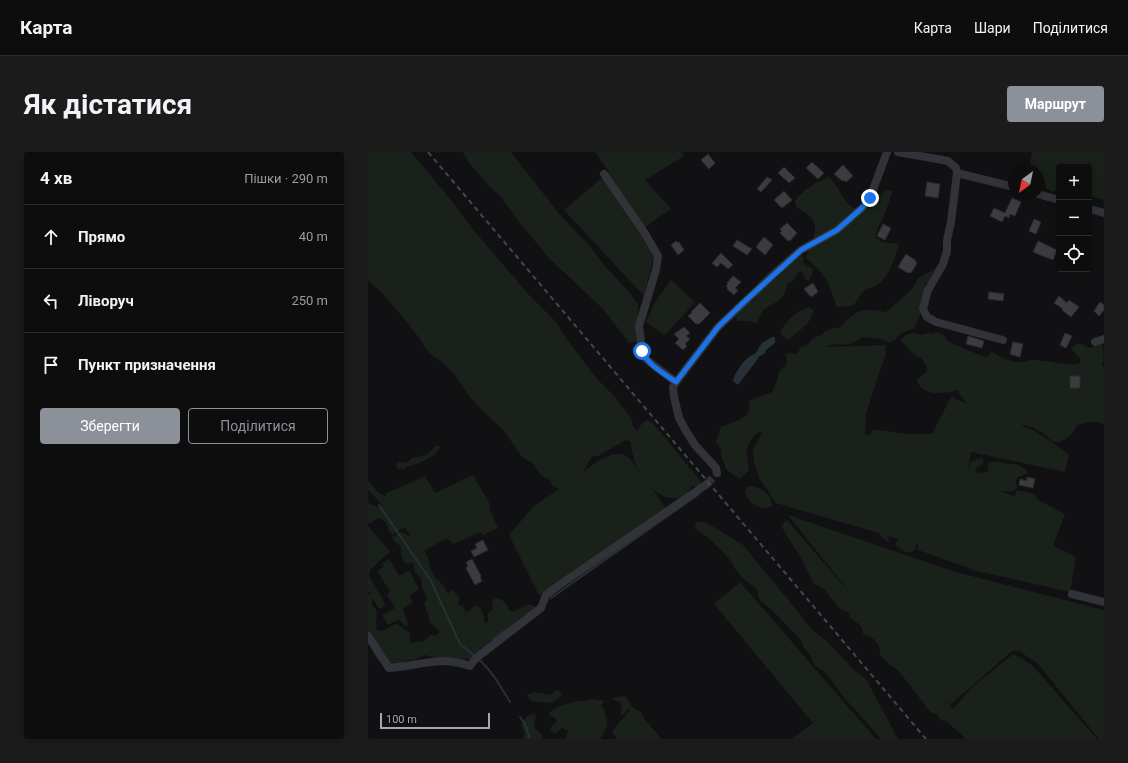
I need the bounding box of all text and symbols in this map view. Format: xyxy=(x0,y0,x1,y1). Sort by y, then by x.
text: Карта xyxy=(20,16,72,39)
text: Карта xyxy=(914,20,952,36)
text: Шари xyxy=(974,20,1011,36)
text: Поділитися xyxy=(1033,20,1108,36)
button: Маршрут xyxy=(1007,86,1104,122)
text: Як дістатися xyxy=(24,88,192,121)
north arrow xyxy=(1008,164,1044,200)
map controls xyxy=(1056,164,1092,272)
button: + xyxy=(1056,164,1092,200)
text: 4 хв xyxy=(40,168,72,188)
text: Пішки · 290 m xyxy=(244,171,328,186)
route end xyxy=(861,189,879,207)
button: − xyxy=(1056,200,1092,236)
icon: ahead xyxy=(40,226,62,248)
text: Прямо xyxy=(78,228,125,246)
text: 40 m xyxy=(299,229,328,244)
button: locate xyxy=(1056,236,1092,272)
icon: left xyxy=(40,290,62,312)
text: Ліворуч xyxy=(78,292,134,310)
text: 250 m xyxy=(291,293,328,308)
route start xyxy=(633,342,651,360)
icon: arrive xyxy=(40,354,62,376)
text: Пункт призначення xyxy=(78,356,216,374)
button: Зберегти xyxy=(40,408,180,444)
button: Поділитися xyxy=(188,408,328,444)
scale bar xyxy=(380,711,490,730)
text: 100 m xyxy=(386,713,417,726)

